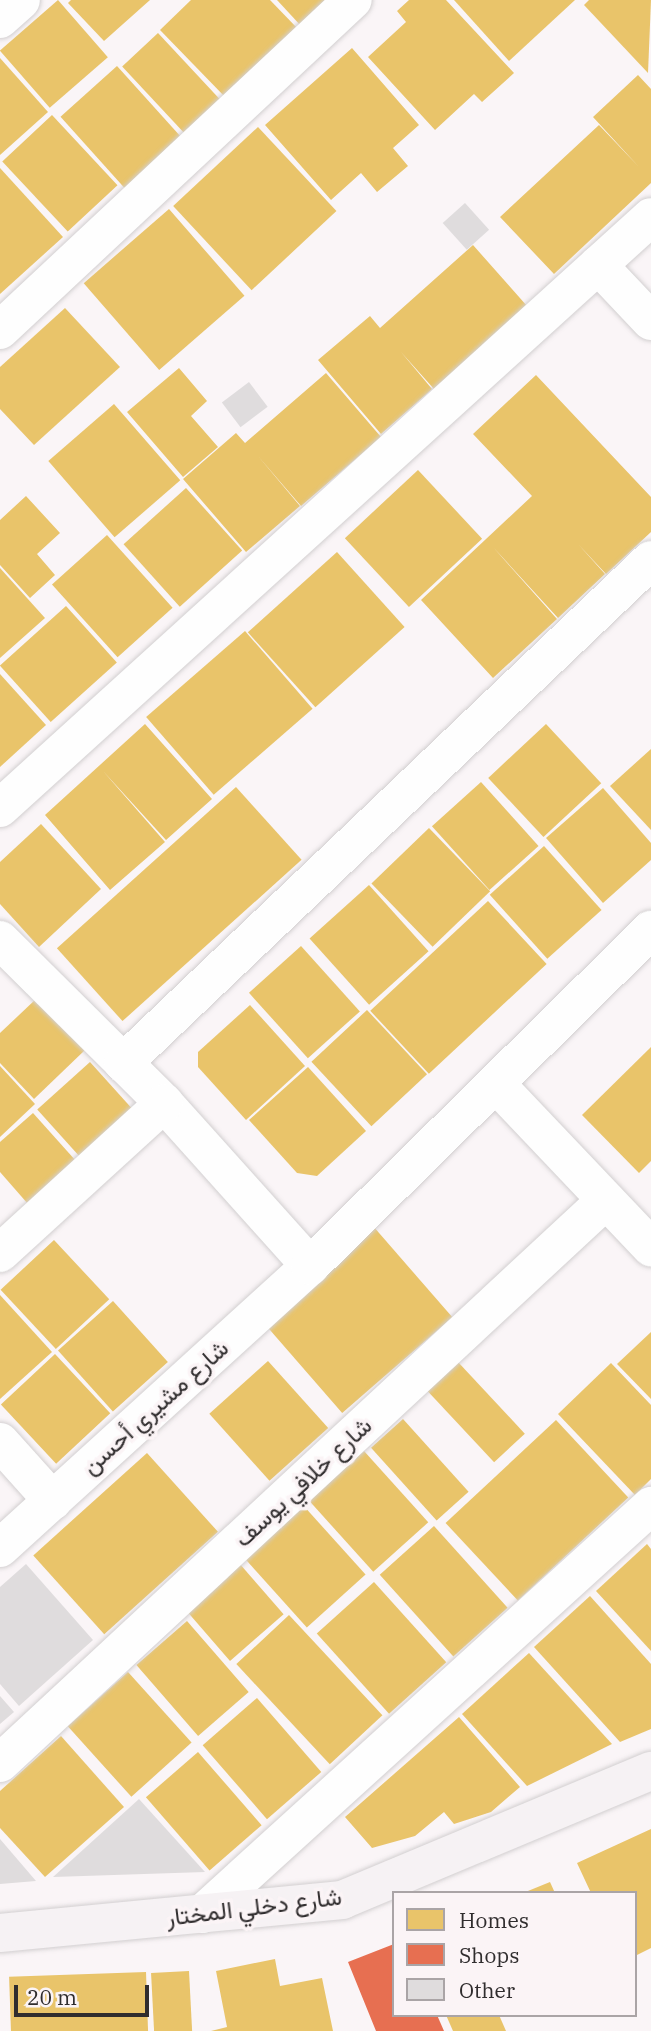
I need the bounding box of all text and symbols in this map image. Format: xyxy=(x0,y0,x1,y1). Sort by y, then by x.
street label: شارع مشيري أحسن xyxy=(76,1334,234,1480)
street label: شارع خلافي يوسف xyxy=(228,1411,378,1553)
street label: شارع دخلي المختار xyxy=(165,1882,343,1932)
legend xyxy=(392,1891,637,2017)
text: Homes xyxy=(459,1906,529,1934)
text: Shops xyxy=(459,1941,519,1969)
scale bar xyxy=(18,1972,152,2016)
text: Other xyxy=(459,1976,515,2004)
text: 20 m xyxy=(27,1983,77,2011)

